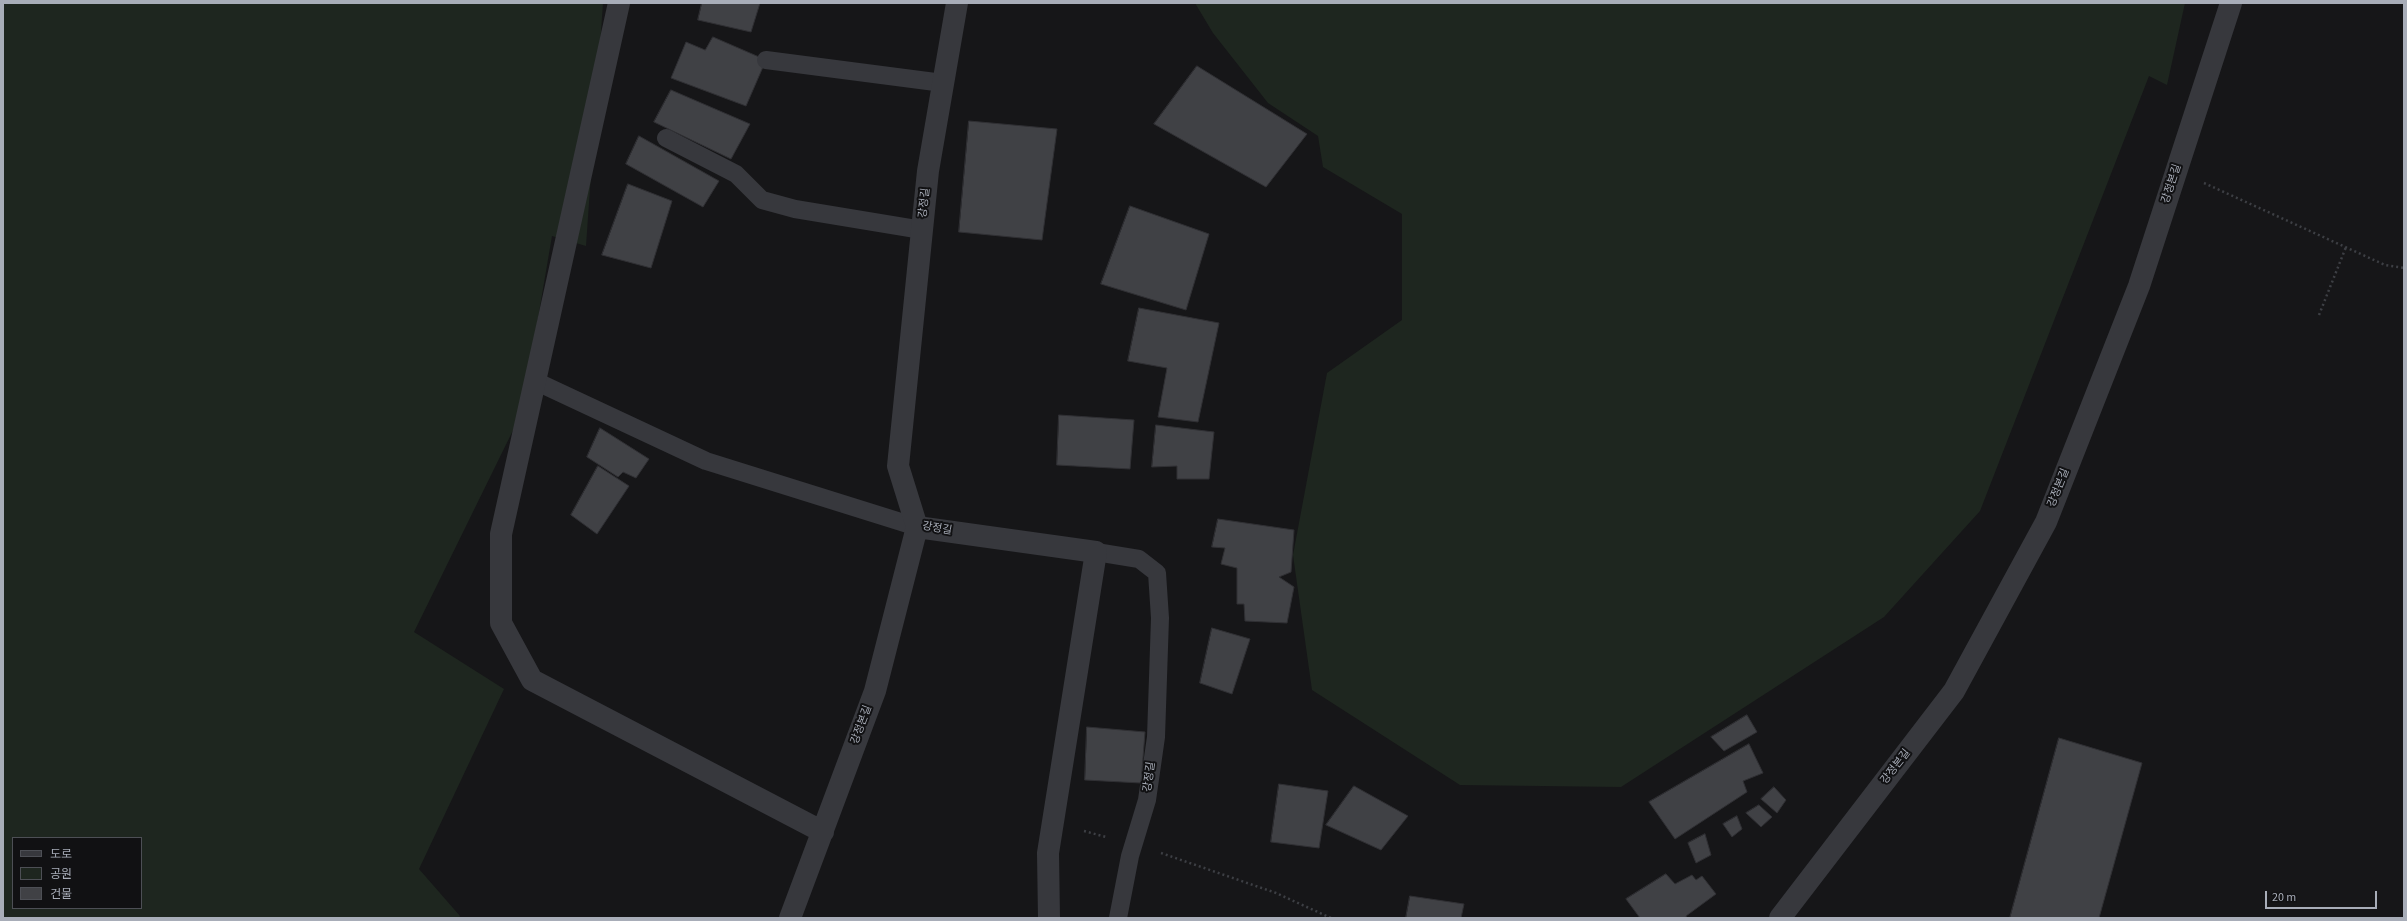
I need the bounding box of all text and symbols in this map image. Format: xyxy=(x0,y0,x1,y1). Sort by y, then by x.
street label: 강정본길 xyxy=(2159,163,2185,205)
street label: 강정길 xyxy=(917,187,933,219)
street label: 강정본길 xyxy=(2045,467,2073,509)
street label: 강정길 xyxy=(921,520,953,538)
street label: 강정본길 xyxy=(849,704,875,746)
street label: 강정본길 xyxy=(1878,747,1914,787)
street label: 강정길 xyxy=(1141,761,1159,793)
legend xyxy=(12,837,142,909)
text: 도로 xyxy=(50,846,72,863)
text: 공원 xyxy=(50,866,72,883)
scale bar xyxy=(2267,883,2379,909)
text: 건물 xyxy=(50,886,72,903)
text: 20 m xyxy=(2272,889,2296,906)

